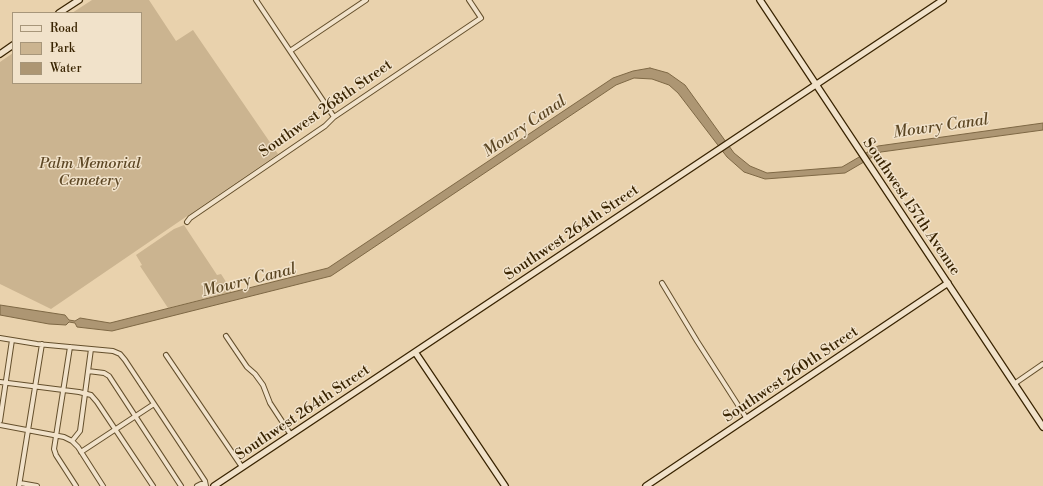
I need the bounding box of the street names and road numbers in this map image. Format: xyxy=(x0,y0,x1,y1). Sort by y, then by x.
street label: Southwest 268th Street xyxy=(256,56,396,162)
street label: Southwest 157th Avenue xyxy=(858,135,964,279)
street label: Southwest 264th Street xyxy=(501,181,643,285)
street label: Southwest 260th Street xyxy=(720,323,862,427)
street label: Southwest 264th Street xyxy=(232,361,374,465)

